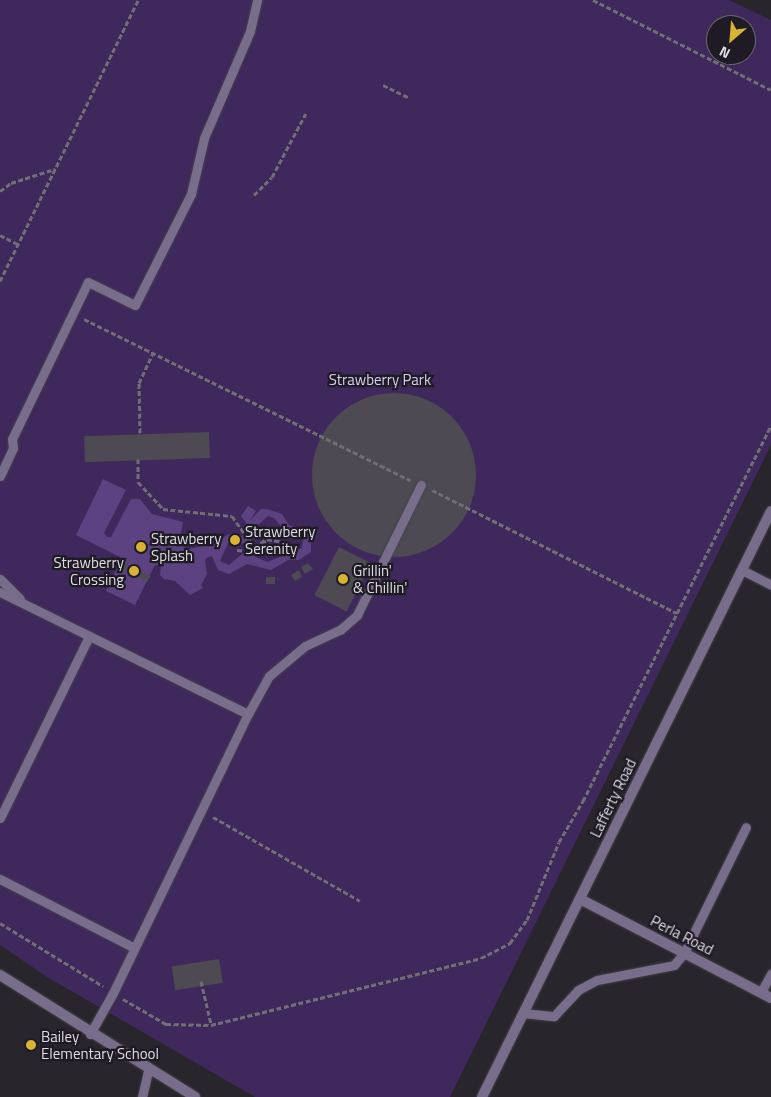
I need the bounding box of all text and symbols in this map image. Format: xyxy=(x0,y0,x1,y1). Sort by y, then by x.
north arrow xyxy=(706,15,756,65)
text: N xyxy=(715,41,734,64)
park label: Strawberry Park xyxy=(329,371,431,389)
place label: Strawberry Serenity xyxy=(245,522,315,557)
place label: Strawberry Splash xyxy=(151,529,221,564)
marker: Strawberry Serenity xyxy=(229,534,241,546)
marker: Strawberry Splash xyxy=(135,541,147,553)
place label: Strawberry Crossing xyxy=(54,553,124,588)
place label: Grillin' & Chillin' xyxy=(353,561,407,596)
marker: Strawberry Crossing xyxy=(128,565,140,577)
marker: Grillin' & Chillin' xyxy=(337,573,349,585)
street label: Lafferty Road xyxy=(586,756,640,840)
street label: Perla Road xyxy=(647,911,717,959)
place label: Bailey Elementary School xyxy=(41,1027,159,1062)
marker: Bailey Elementary School xyxy=(25,1039,37,1051)

